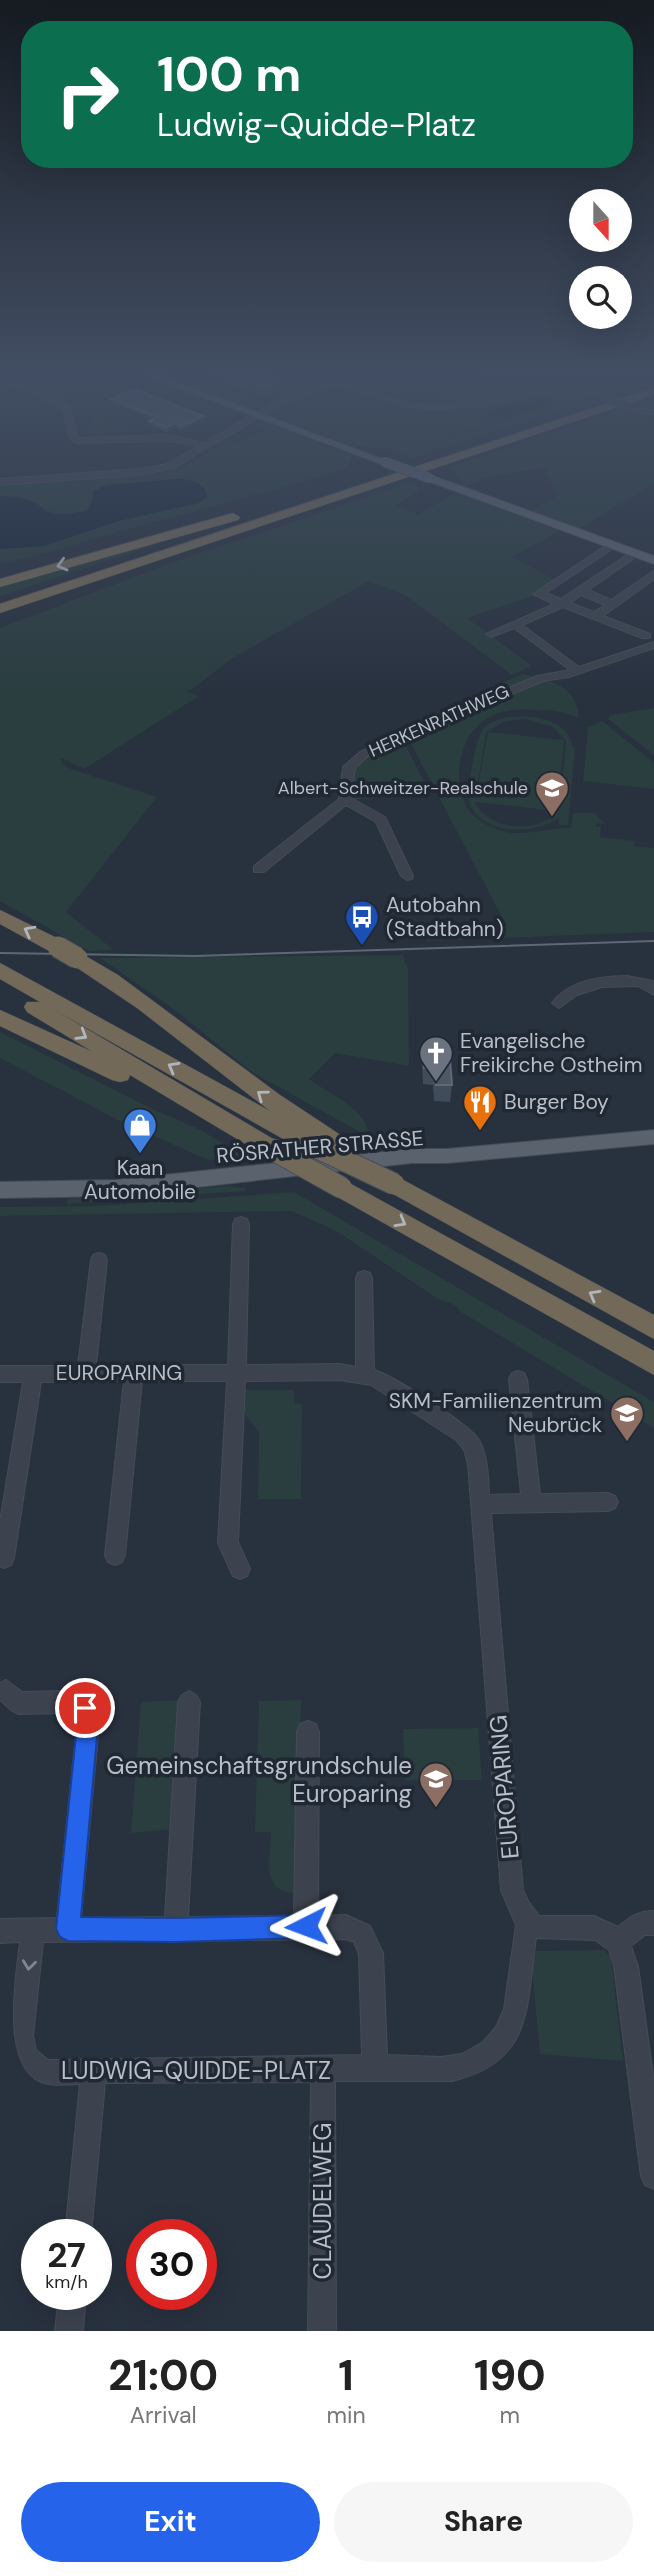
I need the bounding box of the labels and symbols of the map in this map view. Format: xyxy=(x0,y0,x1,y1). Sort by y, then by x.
north arrow xyxy=(569,189,632,252)
one-way arrow xyxy=(56,557,68,572)
street label: HERKENRATHWEG xyxy=(365,679,513,763)
school or university icon: Albert-Schweitzer-Realschule xyxy=(533,769,571,818)
place label: Albert-Schweitzer-Realschule xyxy=(278,776,528,800)
place label: Autobahn (Stadtbahn) xyxy=(386,891,504,943)
bus stop icon: Autobahn (Stadtbahn) xyxy=(343,898,381,947)
one-way arrow xyxy=(24,926,36,940)
one-way arrow xyxy=(74,1027,87,1040)
place label: Evangelische Freikirche Ostheim xyxy=(460,1027,643,1079)
church icon: Evangelische Freikirche Ostheim xyxy=(417,1034,455,1083)
one-way arrow xyxy=(168,1062,180,1075)
restaurant icon: Burger Boy xyxy=(461,1083,499,1132)
place label: Burger Boy xyxy=(504,1088,609,1116)
one-way arrow xyxy=(257,1091,270,1103)
shop icon: Kaan Automobile xyxy=(121,1106,159,1155)
street label: RÖSRATHER STRASSE xyxy=(215,1124,425,1170)
place label: Kaan Automobile xyxy=(84,1154,196,1206)
one-way arrow xyxy=(394,1214,406,1227)
one-way arrow xyxy=(589,1290,602,1303)
street label: EUROPARING xyxy=(56,1359,182,1387)
place label: SKM-Familienzentrum Neubrück xyxy=(389,1387,602,1439)
school or university icon: SKM-Familienzentrum Neubrück xyxy=(608,1394,646,1443)
pin xyxy=(55,1678,115,1738)
street label: EUROPARING xyxy=(482,1714,526,1860)
place label: Gemeinschaftsgrundschule Europaring xyxy=(106,1750,412,1809)
school or university icon: Gemeinschaftsgrundschule Europaring xyxy=(417,1760,455,1809)
position arrow xyxy=(269,1889,343,1963)
one-way arrow xyxy=(22,1959,37,1971)
street label: LUDWIG-QUIDDE-PLATZ xyxy=(61,2055,331,2086)
street label: CLAUDELWEG xyxy=(307,2123,338,2279)
speed limit sign: 30 xyxy=(126,2219,217,2310)

